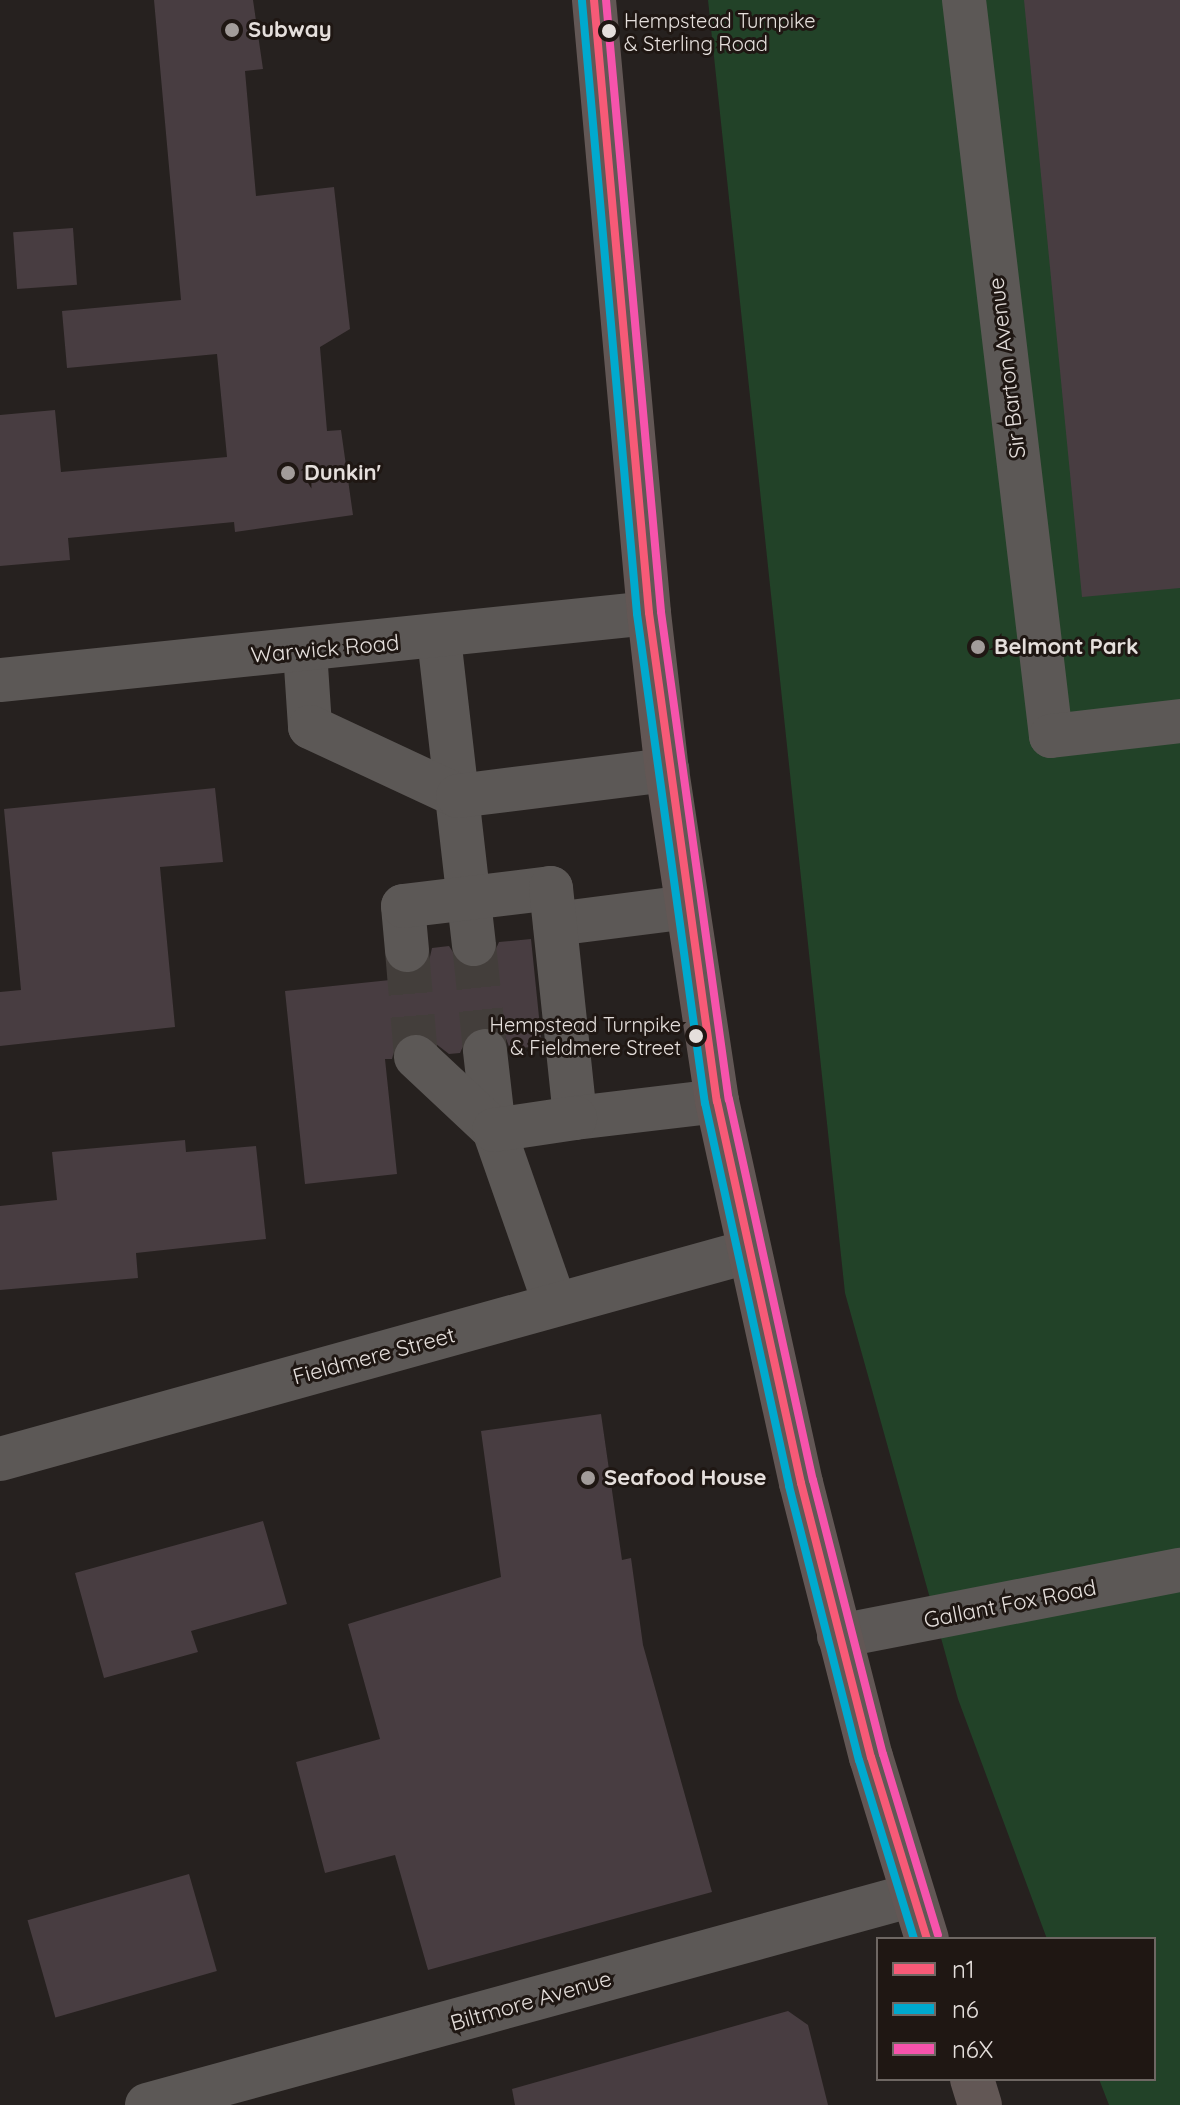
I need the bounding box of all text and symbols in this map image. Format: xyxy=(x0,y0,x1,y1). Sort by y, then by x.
place label: Hempstead Turnpike & Sterling Road xyxy=(624,8,815,55)
place label: Subway xyxy=(248,17,332,43)
marker: Subway xyxy=(223,21,241,39)
marker: Hempstead Turnpike & Sterling Road xyxy=(601,23,617,39)
street label: Sir Barton Avenue xyxy=(983,276,1031,460)
place label: Dunkin' xyxy=(304,460,381,486)
marker: Dunkin' xyxy=(279,464,297,482)
street label: Warwick Road xyxy=(250,629,400,669)
place label: Belmont Park xyxy=(994,634,1139,660)
marker: Belmont Park xyxy=(969,638,987,656)
place label: Hempstead Turnpike & Fieldmere Street xyxy=(490,1012,681,1059)
marker: Hempstead Turnpike & Fieldmere Street xyxy=(688,1028,704,1044)
street label: Fieldmere Street xyxy=(290,1322,458,1390)
place label: Seafood House xyxy=(604,1465,766,1491)
marker: Seafood House xyxy=(579,1469,597,1487)
street label: Gallant Fox Road xyxy=(922,1574,1098,1634)
legend xyxy=(876,1937,1156,2081)
text: n1 xyxy=(952,1954,975,1984)
street label: Biltmore Avenue xyxy=(447,1965,615,2037)
text: n6 xyxy=(952,1994,979,2024)
text: n6X xyxy=(952,2034,993,2064)

